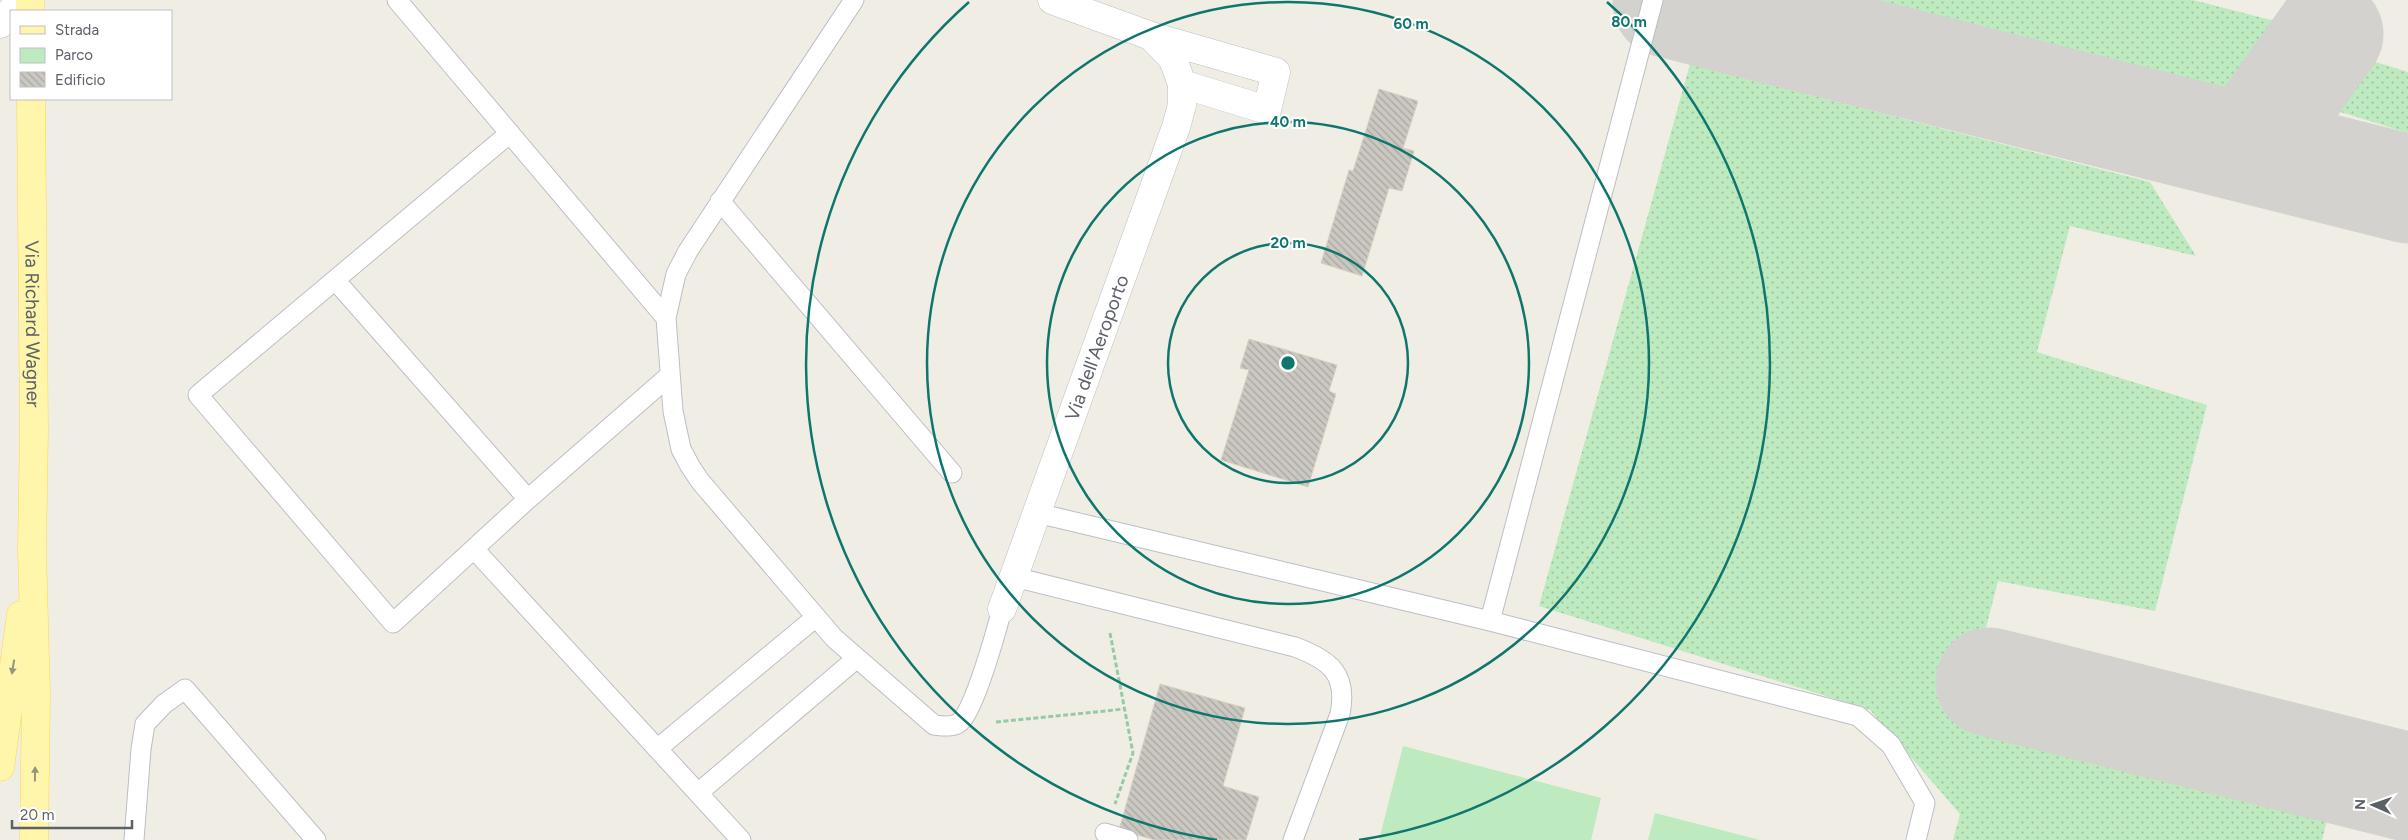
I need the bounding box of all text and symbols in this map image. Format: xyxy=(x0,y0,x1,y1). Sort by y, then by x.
legend xyxy=(10,10,172,100)
text: 80 m xyxy=(1611,13,1647,31)
text: 60 m xyxy=(1393,15,1429,33)
text: Strada xyxy=(55,21,99,39)
text: Parco xyxy=(55,46,93,64)
text: Edificio xyxy=(55,71,106,89)
text: 40 m xyxy=(1270,113,1306,131)
text: 20 m xyxy=(1270,234,1306,252)
street label: Via Richard Wagner xyxy=(20,240,45,408)
street label: Via dell'Aeroporto xyxy=(1060,272,1134,424)
centre of rings xyxy=(1279,354,1297,372)
one-way arrow xyxy=(8,659,16,675)
one-way arrow xyxy=(31,766,39,782)
north arrow xyxy=(2348,780,2398,830)
scale bar xyxy=(12,798,132,830)
text: N xyxy=(2352,799,2369,810)
text: 20 m xyxy=(20,806,54,824)

